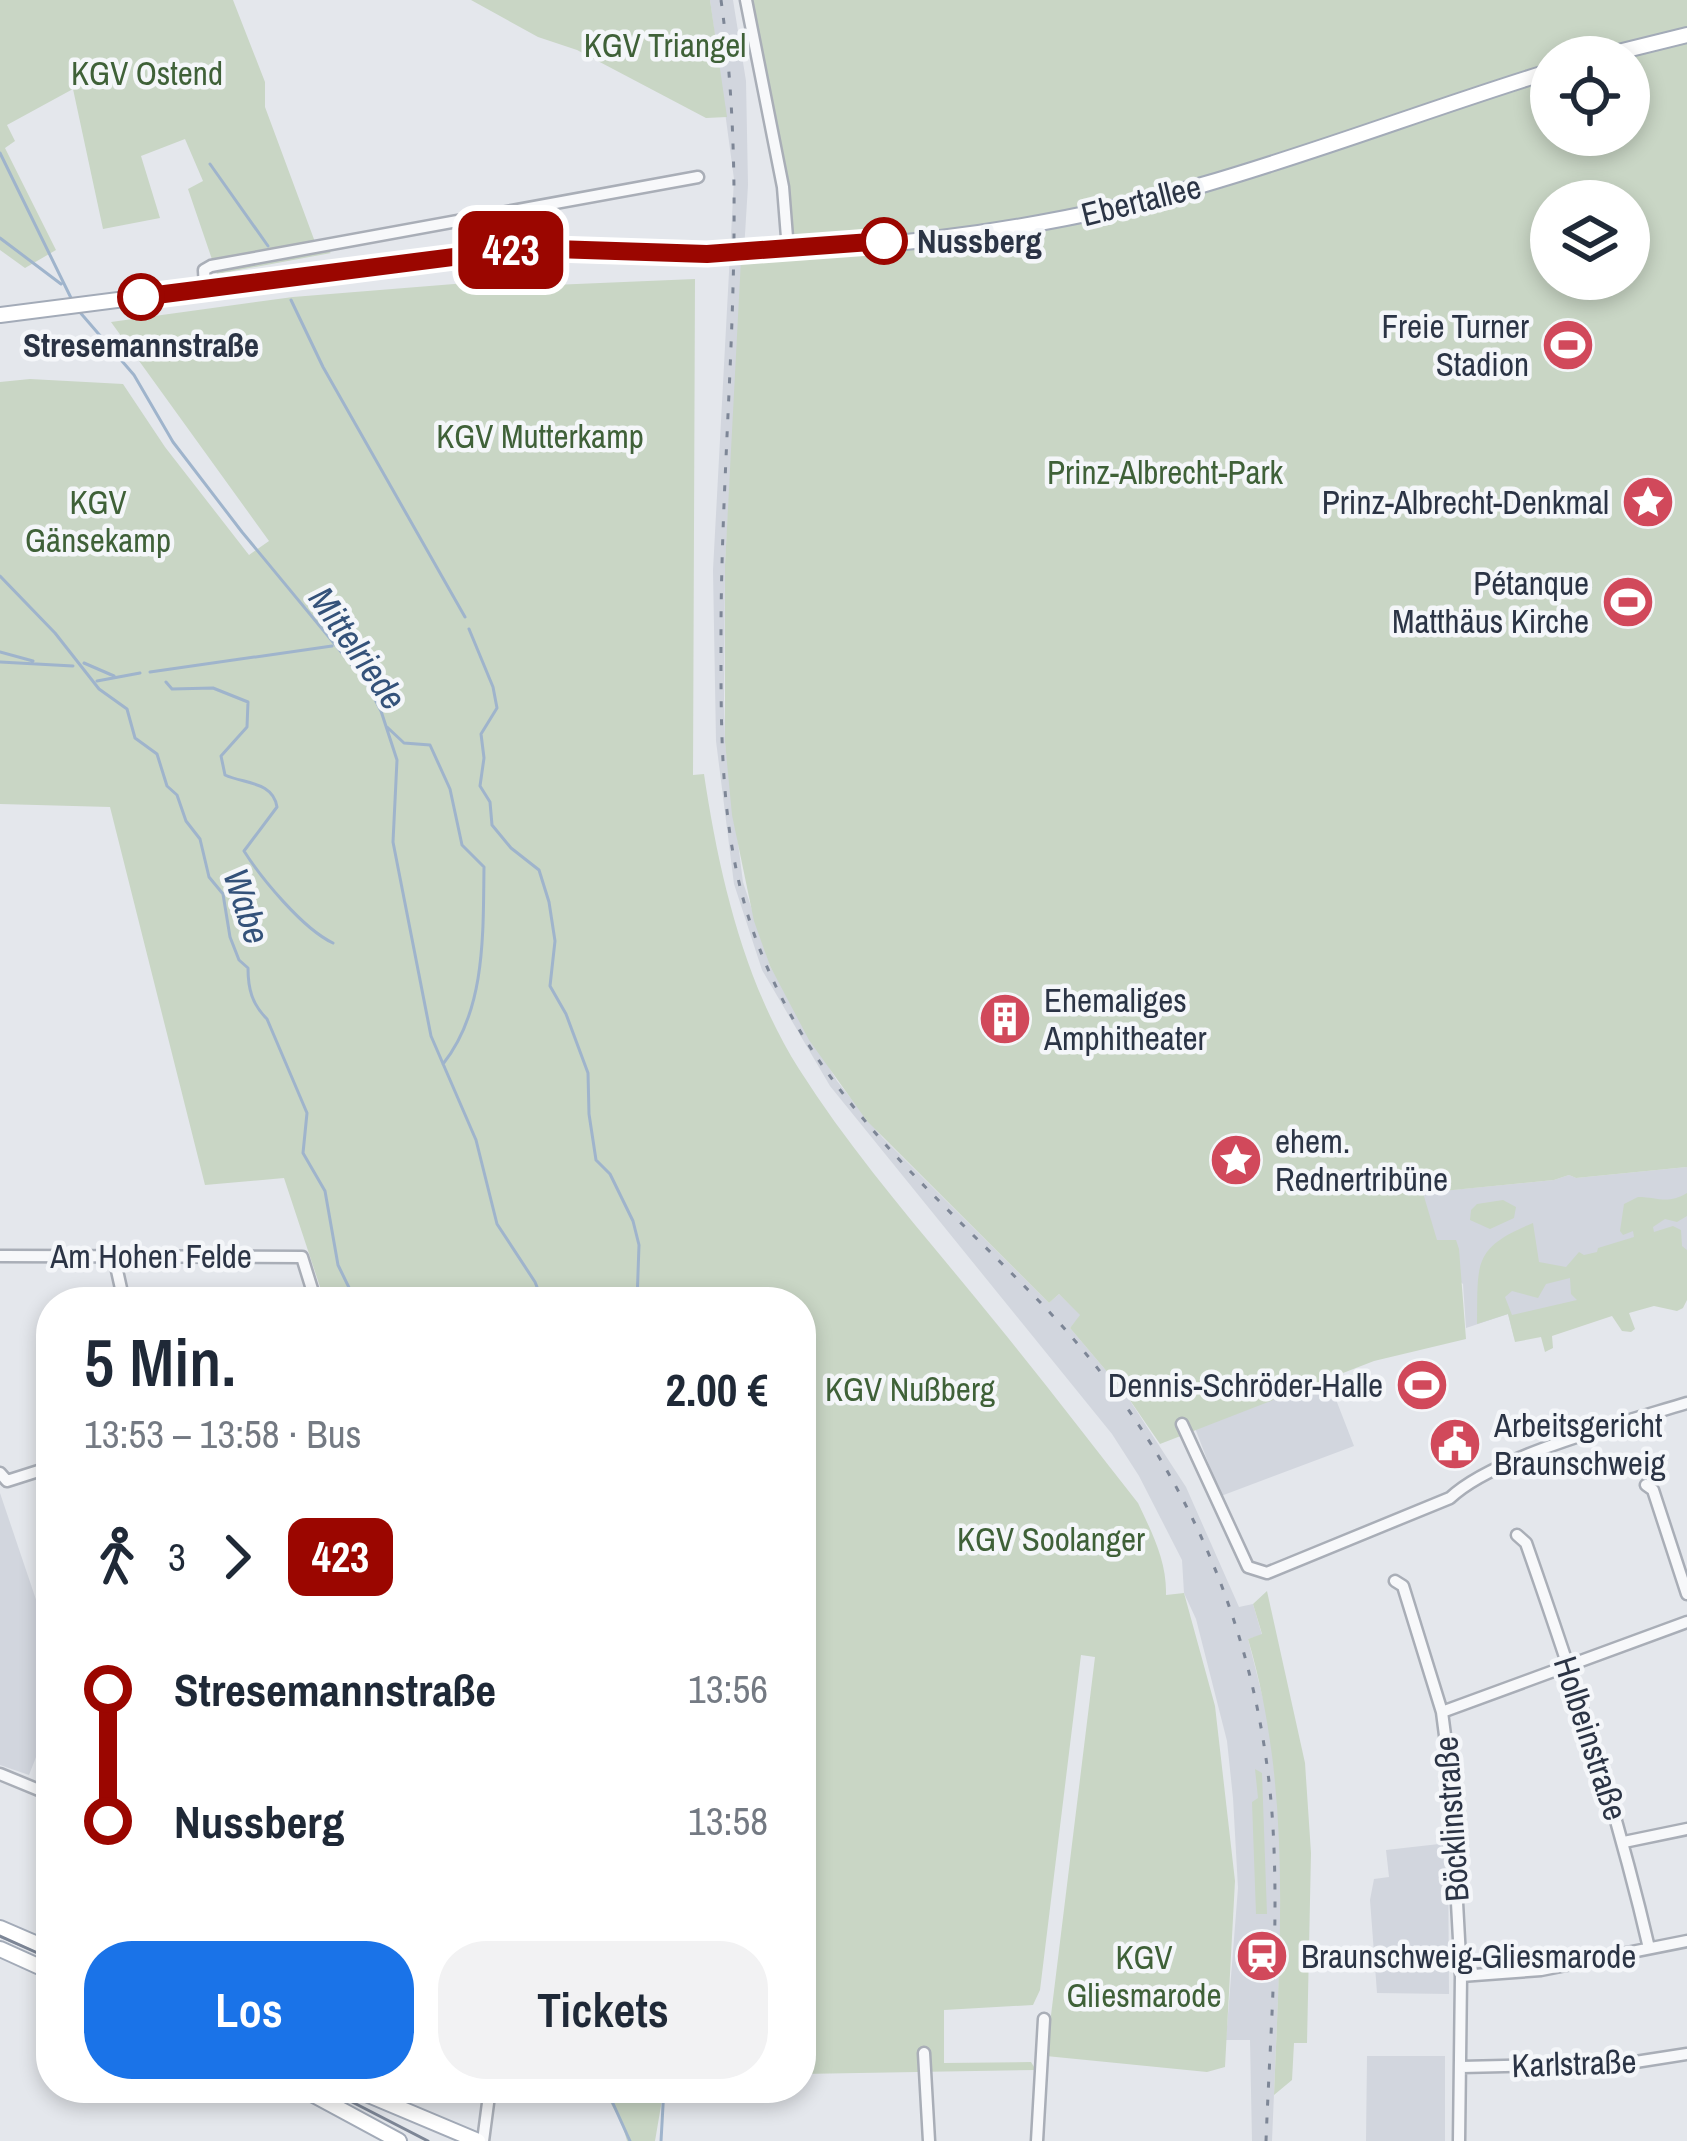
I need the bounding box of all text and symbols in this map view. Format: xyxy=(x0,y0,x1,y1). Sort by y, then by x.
park label: KGV Triangel xyxy=(584,23,746,67)
map controls xyxy=(1530,36,1650,300)
button: locate xyxy=(1530,36,1650,156)
park label: KGV Ostend xyxy=(71,51,223,95)
street label: Ebertallee xyxy=(1077,164,1205,236)
button: layers xyxy=(1530,180,1650,300)
line badge: 423 xyxy=(442,211,580,289)
marker: Nussberg xyxy=(862,219,906,263)
place label: Nussberg xyxy=(917,219,1042,263)
text: 423 xyxy=(482,222,540,278)
marker: Stresemannstraße xyxy=(119,275,163,319)
place label: Freie Turner Stadion xyxy=(1381,304,1529,386)
sports icon: Freie Turner Stadion xyxy=(1540,317,1596,373)
place label: Stresemannstraße xyxy=(23,323,259,367)
park label: KGV Mutterkamp xyxy=(436,414,644,458)
park label: Prinz-Albrecht-Park xyxy=(1047,450,1284,494)
place icon: Prinz-Albrecht-Denkmal xyxy=(1620,474,1676,530)
park label: KGV Gänsekamp xyxy=(25,480,171,562)
place label: Prinz-Albrecht-Denkmal xyxy=(1322,480,1609,524)
place label: Pétanque Matthäus Kirche xyxy=(1392,561,1589,643)
sports icon: Pétanque Matthäus Kirche xyxy=(1600,574,1656,630)
water label: Mittelriede xyxy=(298,577,418,719)
water label: Wabe xyxy=(212,862,282,950)
place label: Ehemaliges Amphitheater xyxy=(1043,978,1206,1060)
building icon: Ehemaliges Amphitheater xyxy=(977,991,1033,1047)
place label: ehem. Rednertribüne xyxy=(1275,1119,1448,1201)
place icon: ehem. Rednertribüne xyxy=(1208,1132,1264,1188)
street label: Am Hohen Felde xyxy=(49,1234,252,1278)
text: 5 Min. xyxy=(84,1318,236,1407)
sports icon: Dennis-Schröder-Halle xyxy=(1394,1357,1450,1413)
text: 2.00 € xyxy=(665,1359,768,1420)
place label: Dennis-Schröder-Halle xyxy=(1108,1363,1383,1407)
park label: KGV Nußberg xyxy=(825,1367,995,1411)
place label: Arbeitsgericht Braunschweig xyxy=(1493,1403,1665,1485)
text: 13:53 – 13:58 · Bus xyxy=(84,1408,361,1460)
public building icon: Arbeitsgericht Braunschweig xyxy=(1427,1416,1483,1472)
park label: KGV Soolanger xyxy=(957,1517,1145,1561)
icon: walk xyxy=(84,1524,150,1590)
icon: forward xyxy=(204,1524,270,1590)
text: 423 xyxy=(312,1529,369,1585)
text: 3 xyxy=(168,1531,186,1583)
street label: Holbeinstraße xyxy=(1544,1650,1638,1826)
text: Stresemannstraße xyxy=(174,1659,496,1720)
text: 13:56 xyxy=(688,1663,768,1715)
street label: Böcklinstraße xyxy=(1423,1735,1479,1903)
text: Nussberg xyxy=(174,1791,344,1852)
text: 13:58 xyxy=(688,1795,768,1847)
station icon: Braunschweig-Gliesmarode xyxy=(1234,1928,1290,1984)
place label: Braunschweig-Gliesmarode xyxy=(1301,1934,1636,1978)
park label: KGV Gliesmarode xyxy=(1067,1935,1221,2017)
button: Los xyxy=(84,1941,414,2079)
button: Tickets xyxy=(438,1941,768,2079)
street label: Karlstraße xyxy=(1511,2039,1637,2087)

